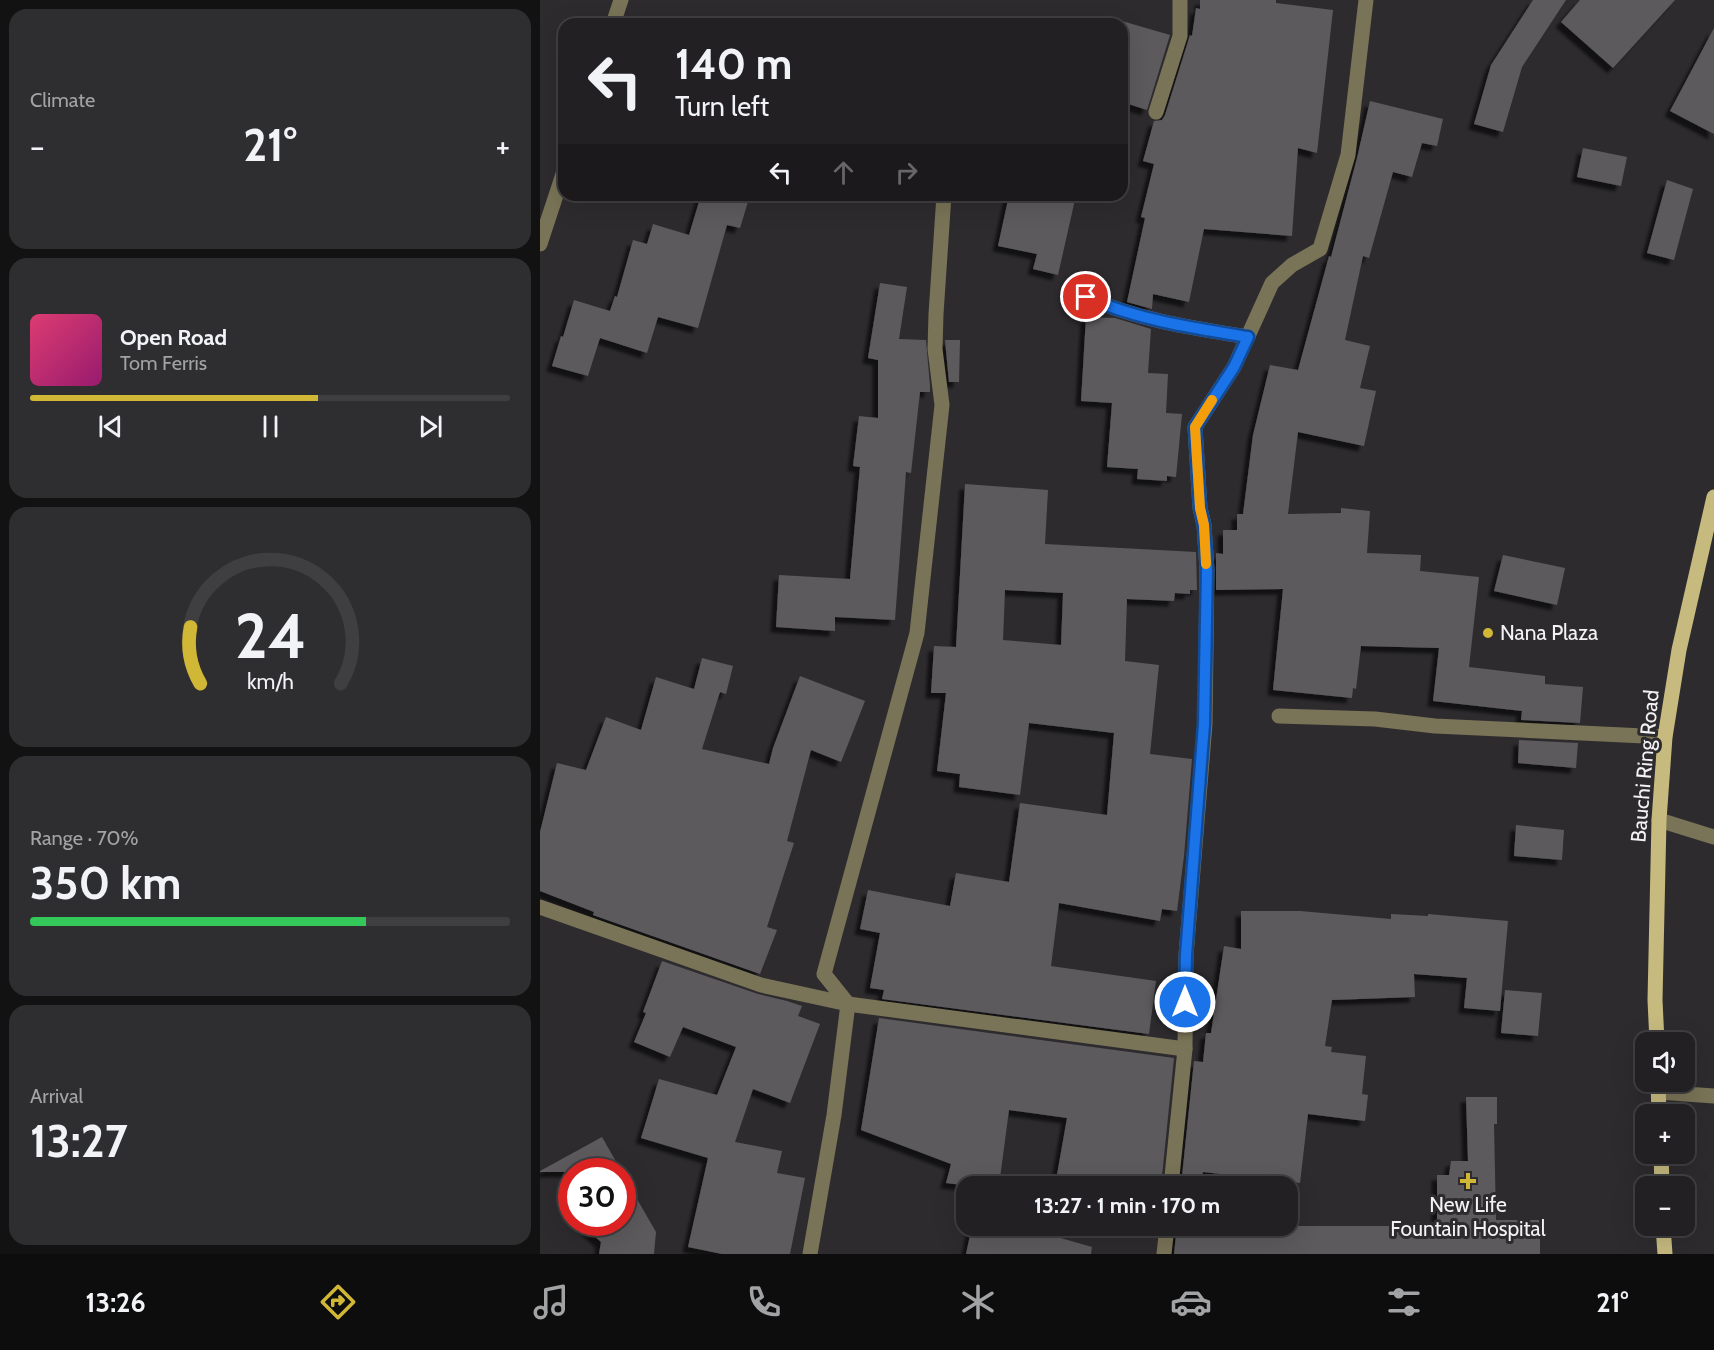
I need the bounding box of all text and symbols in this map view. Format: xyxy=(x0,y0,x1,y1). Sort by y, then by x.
text: 140 m xyxy=(675,38,792,90)
icon: left xyxy=(576,42,654,120)
text: Climate xyxy=(30,88,95,112)
text: Turn left xyxy=(675,90,769,123)
text: 21° xyxy=(243,118,297,172)
text: − xyxy=(30,126,45,166)
text: + xyxy=(495,126,510,166)
icon: left xyxy=(764,156,797,189)
icon: ahead xyxy=(827,156,860,189)
icon: right xyxy=(890,156,923,189)
pin xyxy=(1060,271,1111,322)
icon: arrive xyxy=(1069,280,1102,313)
text: Open Road xyxy=(120,324,227,351)
text: Tom Ferris xyxy=(120,351,207,375)
icon: previous xyxy=(94,410,127,443)
icon: pause xyxy=(254,410,287,443)
icon: next xyxy=(414,410,447,443)
text: 24 xyxy=(234,598,306,674)
place label: Nana Plaza xyxy=(1500,620,1598,645)
marker: Nana Plaza xyxy=(1481,626,1495,640)
text: km/h xyxy=(247,668,293,694)
street label: Bauchi Ring Road xyxy=(1625,689,1664,843)
text: Range · 70% xyxy=(30,826,139,850)
text: 350 km xyxy=(30,856,181,910)
position arrow xyxy=(1153,970,1217,1034)
map controls xyxy=(1635,1032,1695,1236)
button: sound xyxy=(1635,1032,1695,1092)
text: Arrival xyxy=(30,1084,83,1108)
button: + xyxy=(1635,1104,1695,1164)
text: 13:27 xyxy=(30,1114,128,1168)
speed limit sign: 30 xyxy=(558,1158,636,1236)
marker: New Life Fountain Hospital xyxy=(1459,1172,1477,1190)
button: − xyxy=(1635,1176,1695,1236)
text: 13:27 · 1 min · 170 m xyxy=(1034,1192,1220,1219)
place label: New Life Fountain Hospital xyxy=(1390,1192,1546,1241)
icon: directions xyxy=(317,1281,359,1323)
icon: music xyxy=(530,1281,572,1323)
icon: phone xyxy=(743,1281,785,1323)
icon: climate xyxy=(957,1281,999,1323)
icon: car xyxy=(1170,1281,1212,1323)
icon: filters xyxy=(1383,1281,1425,1323)
text: 13:26 xyxy=(86,1286,146,1319)
text: 21° xyxy=(1596,1286,1628,1319)

